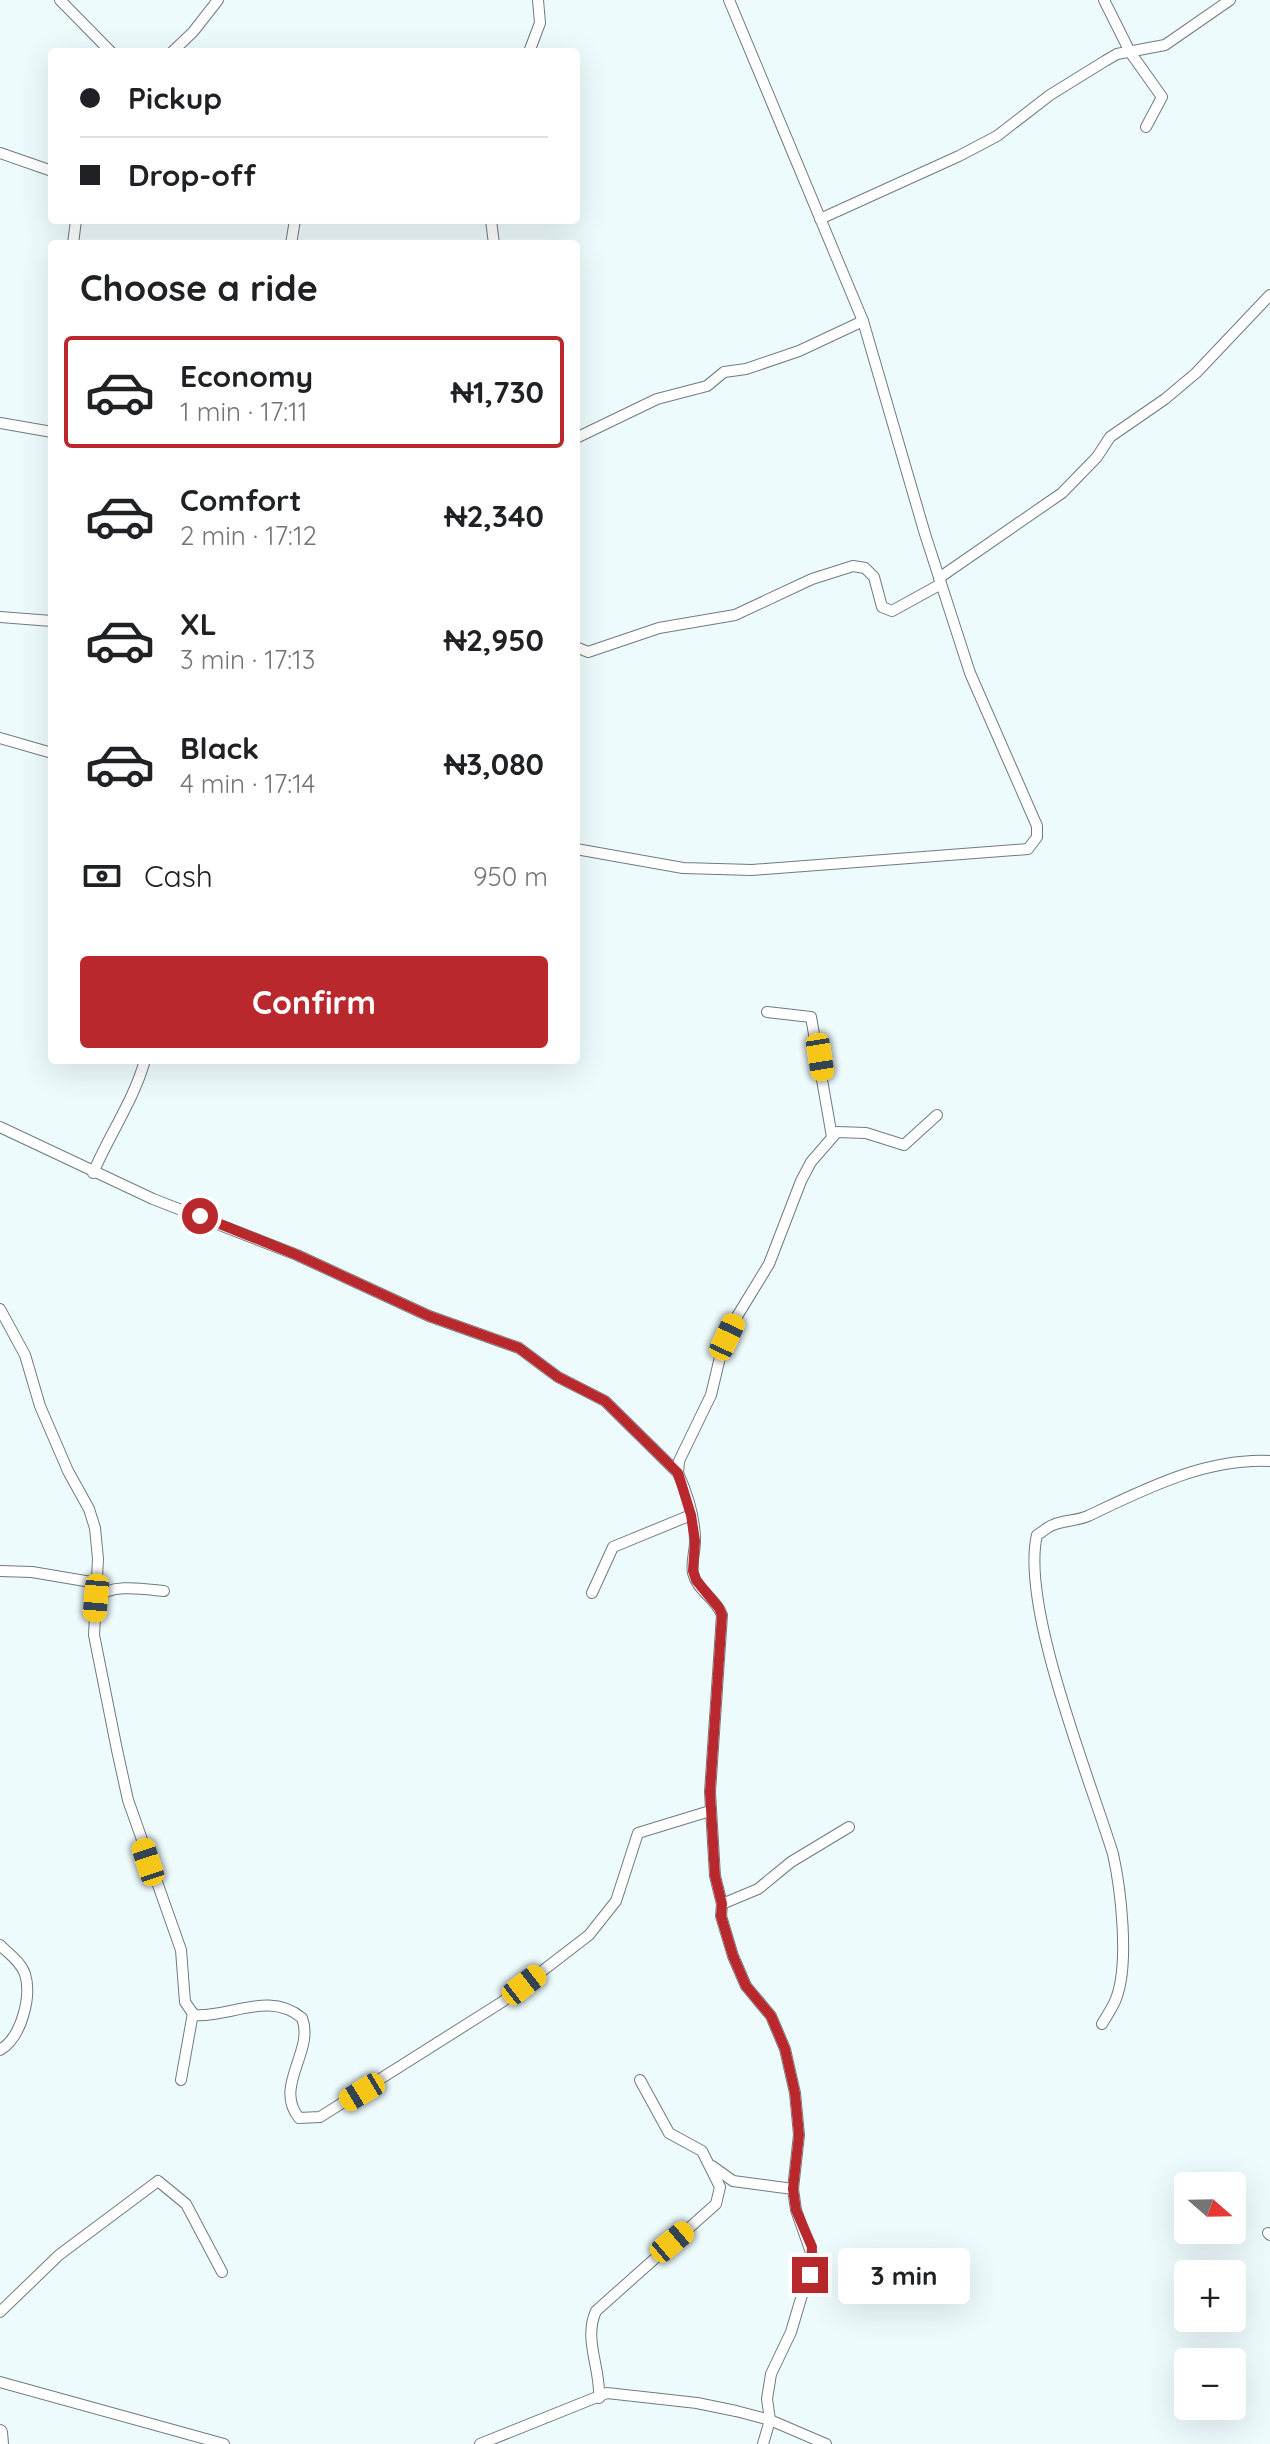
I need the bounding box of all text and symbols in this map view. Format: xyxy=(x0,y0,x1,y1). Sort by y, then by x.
text: Pickup xyxy=(128,79,222,117)
text: Drop-off xyxy=(128,156,256,194)
text: Choose a ride xyxy=(80,265,318,310)
icon: car xyxy=(84,356,156,428)
text: Economy xyxy=(180,357,313,395)
text: ₦1,730 xyxy=(451,373,544,411)
text: 1 min · 17:11 xyxy=(180,395,307,428)
icon: car xyxy=(84,480,156,552)
text: Comfort xyxy=(180,481,301,519)
text: ₦2,340 xyxy=(444,497,544,535)
text: 2 min · 17:12 xyxy=(180,519,317,552)
icon: car xyxy=(84,604,156,676)
text: XL xyxy=(180,605,217,643)
text: ₦2,950 xyxy=(444,621,544,659)
text: 3 min · 17:13 xyxy=(180,643,315,676)
icon: car xyxy=(84,728,156,800)
text: Black xyxy=(180,729,259,767)
text: ₦3,080 xyxy=(444,745,544,783)
text: 4 min · 17:14 xyxy=(180,767,315,800)
icon: cash xyxy=(80,854,124,898)
text: Cash xyxy=(144,857,213,895)
text: 950 m xyxy=(473,860,548,893)
button: Confirm xyxy=(80,956,548,1048)
car xyxy=(804,1031,836,1083)
route start xyxy=(182,1198,218,1234)
car xyxy=(706,1310,748,1364)
car xyxy=(82,1573,110,1623)
car xyxy=(129,1835,167,1889)
car xyxy=(498,1961,550,2009)
car xyxy=(335,2069,389,2115)
north arrow xyxy=(1174,2172,1246,2244)
map controls xyxy=(1174,2172,1246,2420)
car xyxy=(646,2217,698,2267)
callout: 3 min xyxy=(838,2247,970,2303)
route end xyxy=(792,2257,828,2293)
text: 3 min xyxy=(871,2259,937,2292)
button: + xyxy=(1174,2260,1246,2332)
button: − xyxy=(1174,2348,1246,2420)

